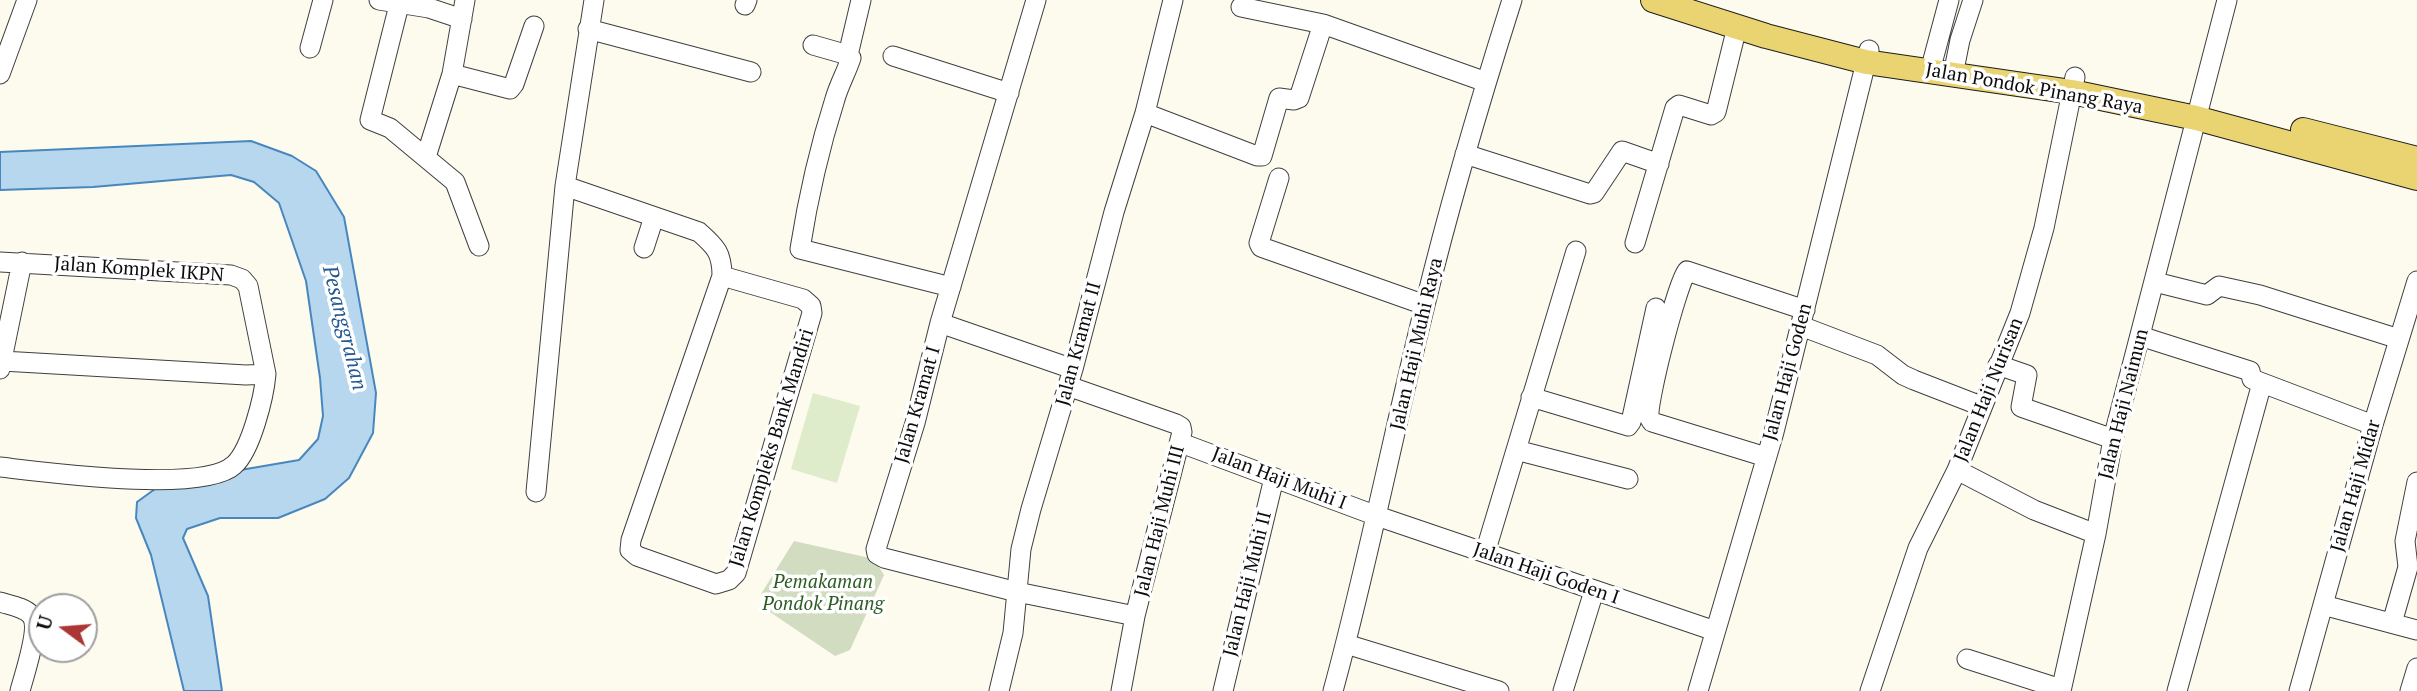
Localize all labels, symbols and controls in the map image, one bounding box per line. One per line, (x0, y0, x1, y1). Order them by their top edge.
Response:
street label: Jalan Pondok Pinang Raya (1924, 59, 2144, 119)
street label: Jalan Komplek IKPN (53, 253, 225, 287)
street label: Jalan Haji Muhi Raya (1386, 256, 1448, 432)
water label: Pesanggrahan (316, 263, 372, 393)
street label: Jalan Kramat II (1051, 279, 1107, 409)
street label: Jalan Haji Goden (1759, 301, 1817, 443)
street label: Jalan Haji Nurisan (1950, 315, 2028, 465)
street label: Jalan Kompleks Bank Mandiri (725, 326, 819, 570)
street label: Jalan Haji Naimun (2094, 326, 2154, 482)
street label: Jalan Kramat I (890, 344, 946, 466)
street label: Jalan Haji Midar (2326, 417, 2386, 555)
street label: Jalan Haji Muhi III (1130, 443, 1190, 599)
street label: Jalan Haji Muhi I (1209, 443, 1349, 515)
street label: Jalan Haji Muhi II (1219, 509, 1277, 659)
street label: Jalan Haji Goden I (1470, 538, 1622, 610)
park label: Pemakaman Pondok Pinang (762, 572, 884, 616)
north arrow (28, 593, 98, 663)
text: U (30, 613, 58, 633)

